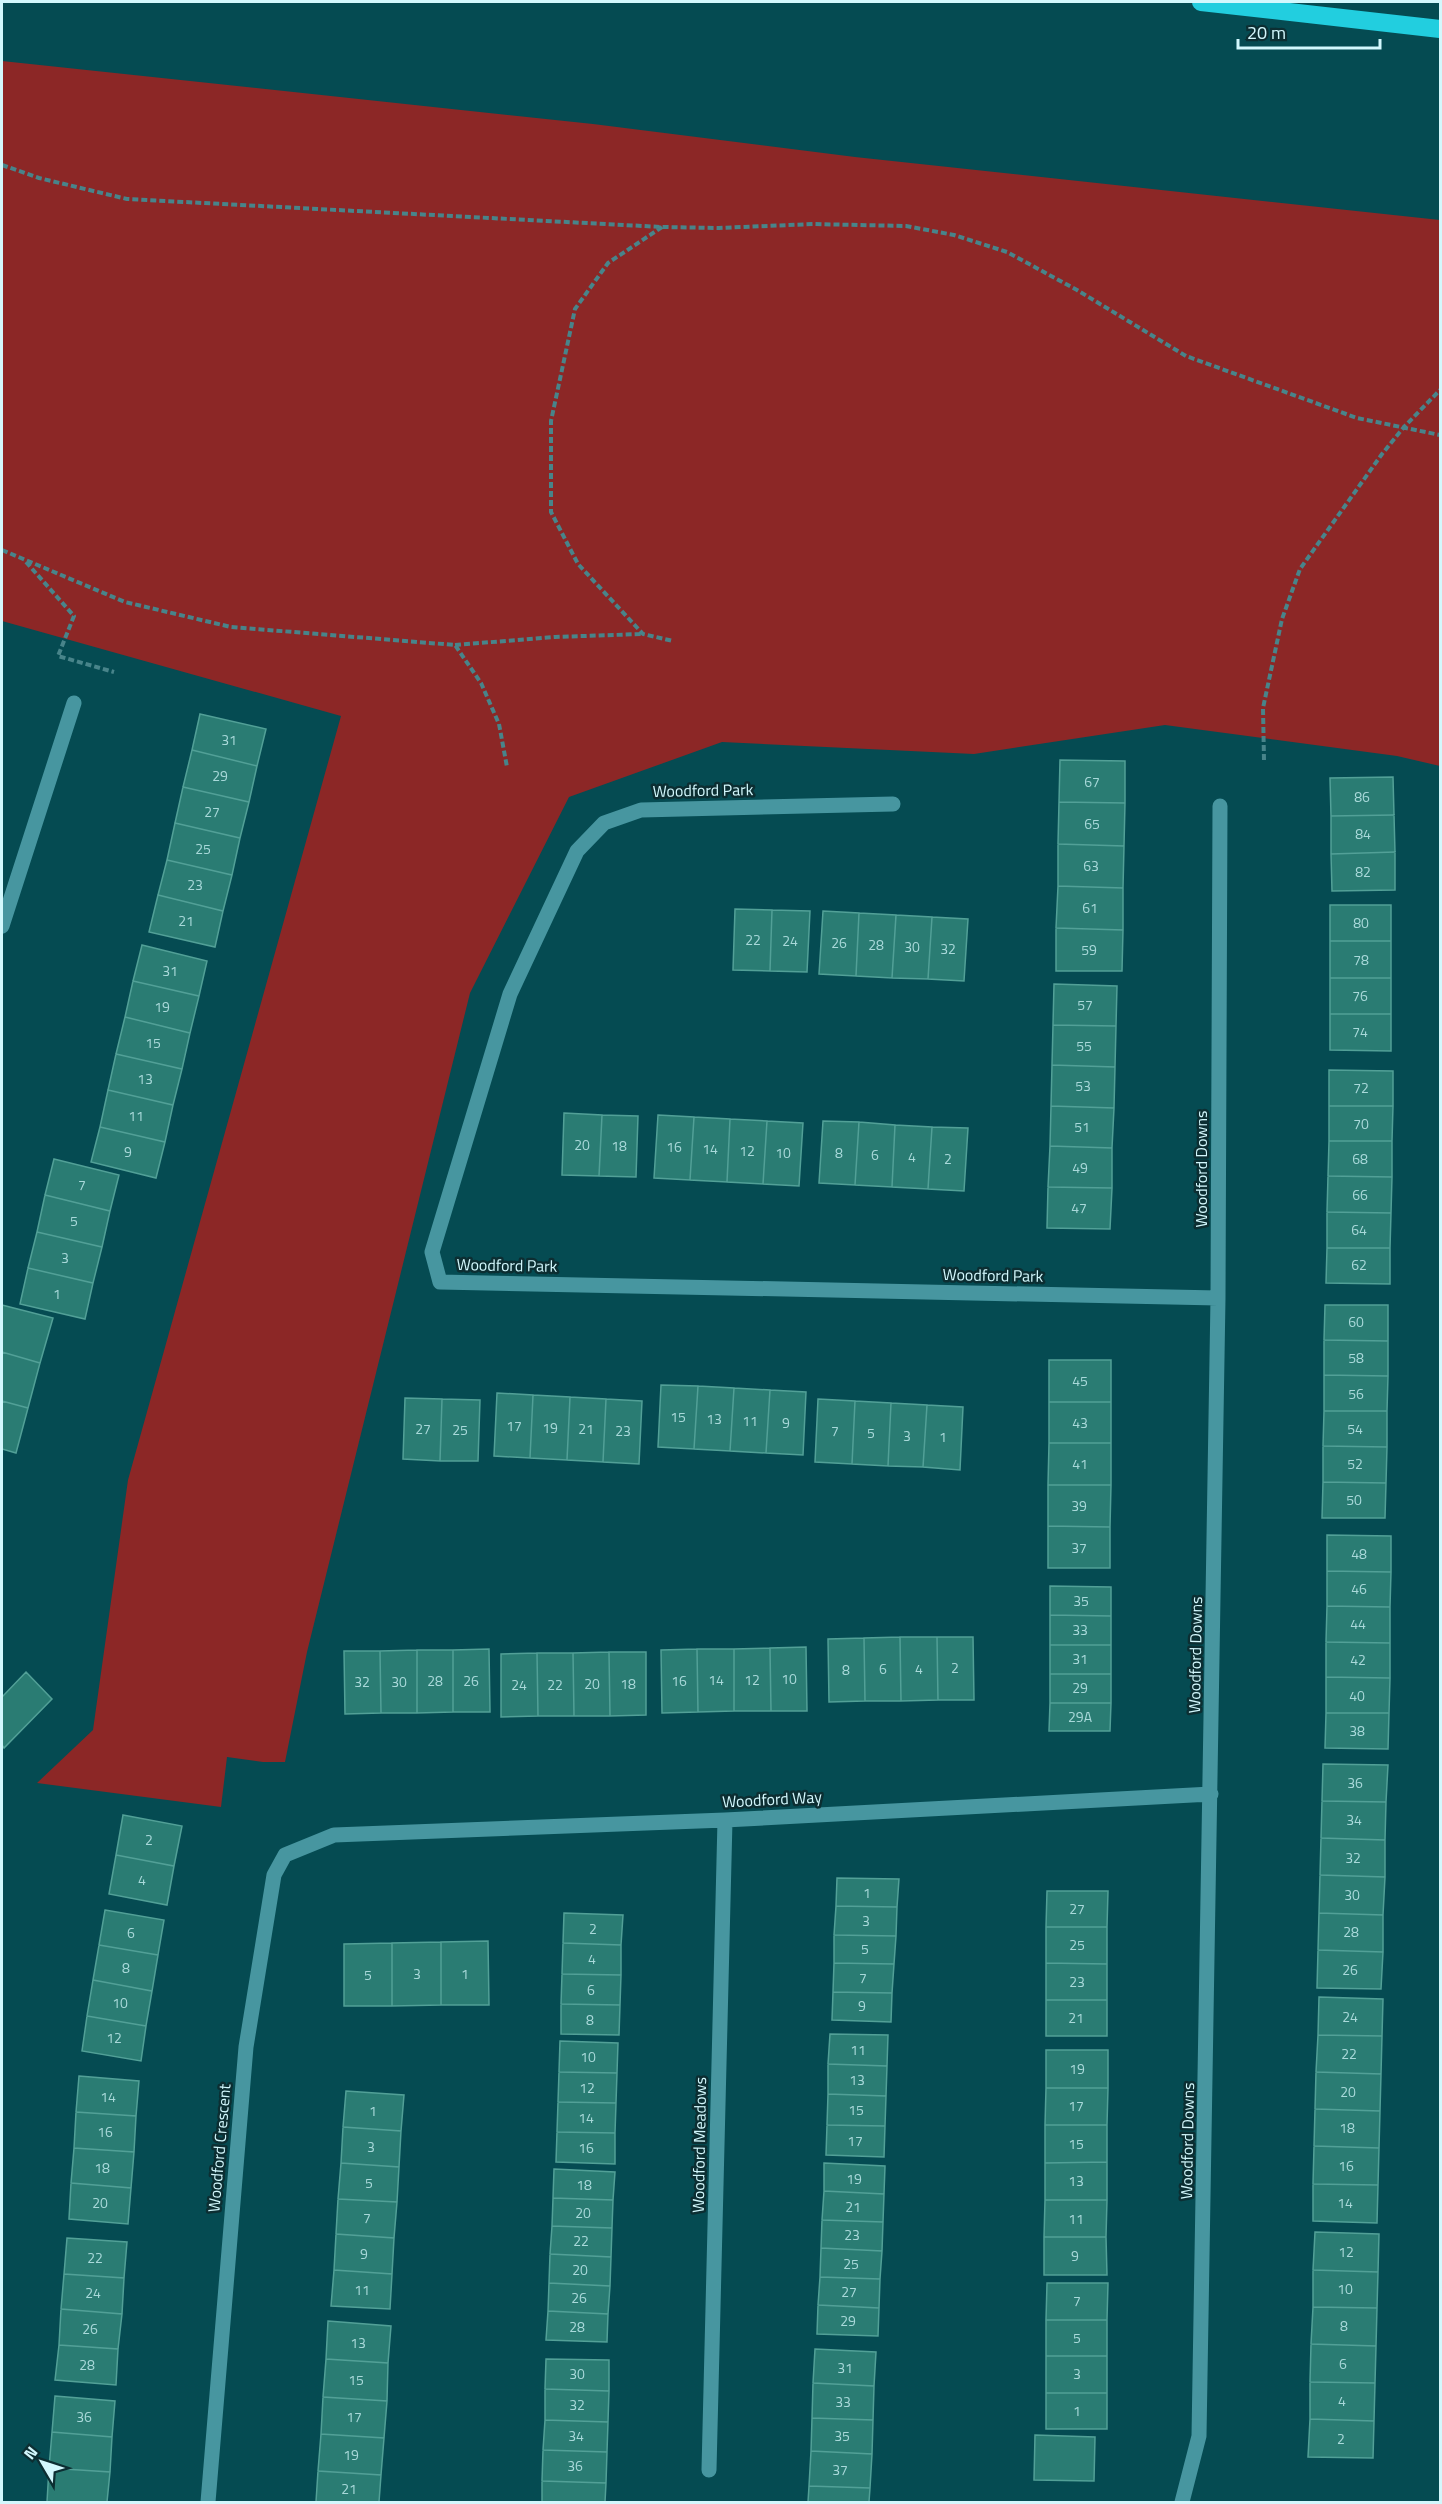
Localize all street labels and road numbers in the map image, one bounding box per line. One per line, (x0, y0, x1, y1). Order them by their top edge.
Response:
street label: Woodford Park (652, 777, 754, 803)
street label: Woodford Downs (1189, 1110, 1213, 1228)
street label: Woodford Park (456, 1252, 558, 1278)
street label: Woodford Park (942, 1262, 1044, 1288)
street label: Woodford Downs (1182, 1596, 1208, 1714)
street label: Woodford Way (722, 1784, 823, 1814)
street label: Woodford Meadows (686, 2077, 712, 2213)
street label: Woodford Crescent (201, 2082, 237, 2213)
street label: Woodford Downs (1174, 2082, 1200, 2200)

